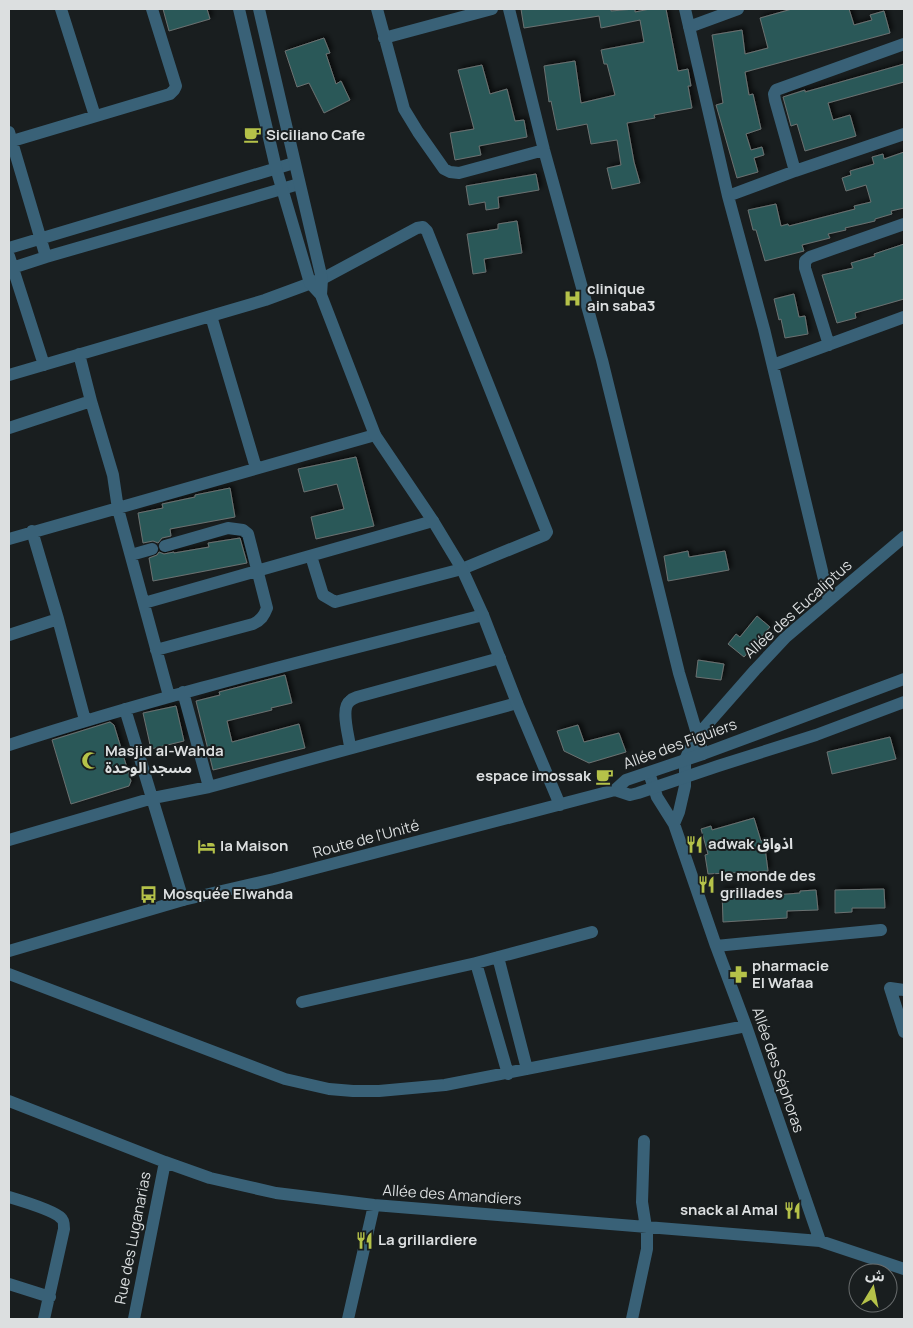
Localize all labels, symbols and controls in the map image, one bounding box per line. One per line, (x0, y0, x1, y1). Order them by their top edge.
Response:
place label: Siciliano Cafe (266, 124, 365, 145)
cafe icon: Siciliano Cafe (242, 125, 262, 145)
place label: clinique ain saba3 (587, 278, 656, 316)
hospital icon: clinique ain saba3 (563, 288, 583, 308)
street label: Allée des Eucaliptus (739, 554, 856, 663)
street label: Allée des Figuiers (620, 713, 740, 774)
place label: Masjid al-Wahda مسجد الوحدة (105, 740, 224, 778)
mosque icon: Masjid al-Wahda مسجد الوحدة (81, 750, 101, 770)
place label: espace imossak (476, 765, 592, 786)
cafe icon: espace imossak (595, 766, 615, 786)
street label: Route de l'Unité (310, 814, 422, 863)
place label: adwak اذواق (708, 833, 793, 854)
restaurant icon: adwak اذواق (684, 834, 704, 854)
place label: la Maison (220, 835, 288, 856)
hotel icon: la Maison (196, 836, 216, 856)
place label: le monde des grillades (720, 865, 816, 903)
restaurant icon: le monde des grillades (696, 875, 716, 895)
place label: Mosquée Elwahda (163, 883, 293, 904)
bus stop icon: Mosquée Elwahda (139, 884, 159, 904)
place label: pharmacie El Wafaa (752, 955, 829, 993)
pharmacy icon: pharmacie El Wafaa (728, 965, 748, 985)
street label: Allée des Séphoras (747, 1004, 810, 1135)
street label: Rue des Luganarias (109, 1170, 156, 1306)
street label: Allée des Amandiers (382, 1179, 522, 1210)
place label: snack al Amal (680, 1199, 778, 1220)
restaurant icon: snack al Amal (782, 1200, 802, 1220)
place label: La grillardiere (378, 1229, 477, 1250)
restaurant icon: La grillardiere (354, 1230, 374, 1250)
north arrow (848, 1263, 898, 1313)
text: ش (864, 1264, 886, 1286)

